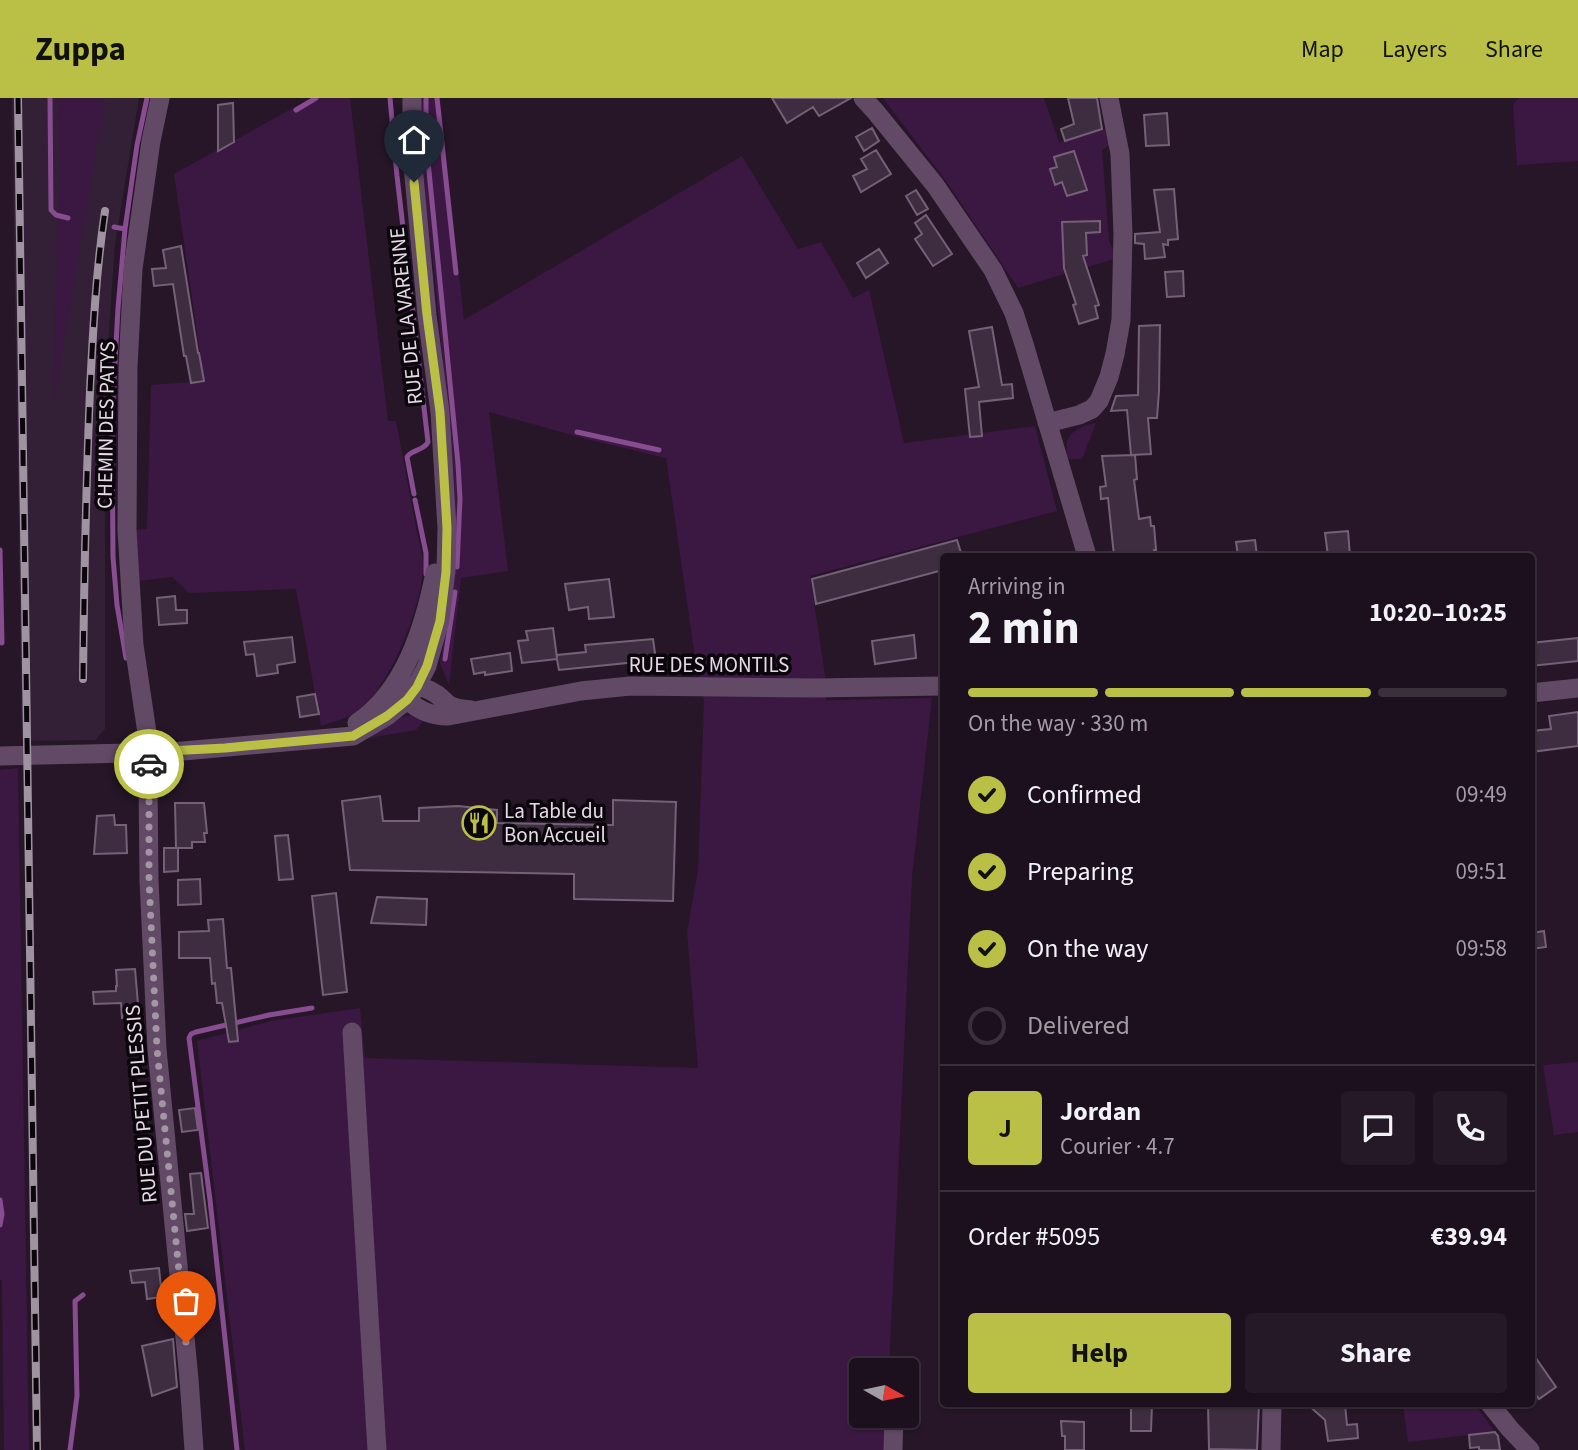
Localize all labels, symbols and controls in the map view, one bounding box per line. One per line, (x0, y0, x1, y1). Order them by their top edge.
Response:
text: Zuppa (35, 26, 126, 73)
text: Map (1301, 32, 1344, 67)
text: Layers (1382, 32, 1447, 67)
text: Share (1485, 32, 1543, 67)
pin (384, 110, 444, 182)
icon: home (395, 121, 433, 159)
street label: RUE DE LA VARENNE (382, 226, 430, 406)
street label: CHEMIN DES PATYS (90, 341, 122, 509)
text: Arriving in (968, 570, 1066, 603)
text: 10:20–10:25 (1369, 594, 1507, 631)
text: 2 min (968, 596, 1080, 661)
street label: RUE DES MONTILS (629, 650, 789, 680)
text: On the way · 330 m (968, 707, 1148, 740)
courier (114, 729, 184, 799)
icon: car (130, 745, 168, 783)
icon: check (968, 776, 1006, 814)
text: Confirmed (1027, 776, 1142, 813)
text: 09:49 (1456, 778, 1507, 811)
place label: La Table du Bon Accueil (504, 796, 606, 850)
restaurant icon: La Table du Bon Accueil (460, 804, 498, 842)
icon: check (968, 853, 1006, 891)
text: Preparing (1027, 853, 1133, 890)
text: 09:51 (1456, 855, 1507, 888)
icon: check (968, 930, 1006, 968)
text: On the way (1027, 930, 1148, 967)
text: 09:58 (1456, 932, 1507, 965)
street label: RUE DU PETIT PLESSIS (117, 1004, 165, 1204)
text: Delivered (1027, 1007, 1130, 1044)
button: chat (1341, 1091, 1415, 1165)
button: phone (1433, 1091, 1507, 1165)
text: Jordan (1060, 1093, 1141, 1130)
text: J (998, 1110, 1012, 1147)
text: Courier · 4.7 (1060, 1130, 1175, 1163)
text: Order #5095 (968, 1218, 1100, 1255)
text: €39.94 (1431, 1218, 1507, 1255)
pin (156, 1271, 216, 1343)
icon: bag (167, 1282, 205, 1320)
button: Help (968, 1313, 1231, 1393)
button: Share (1245, 1313, 1507, 1393)
north arrow (849, 1358, 919, 1428)
map controls (849, 1358, 919, 1428)

